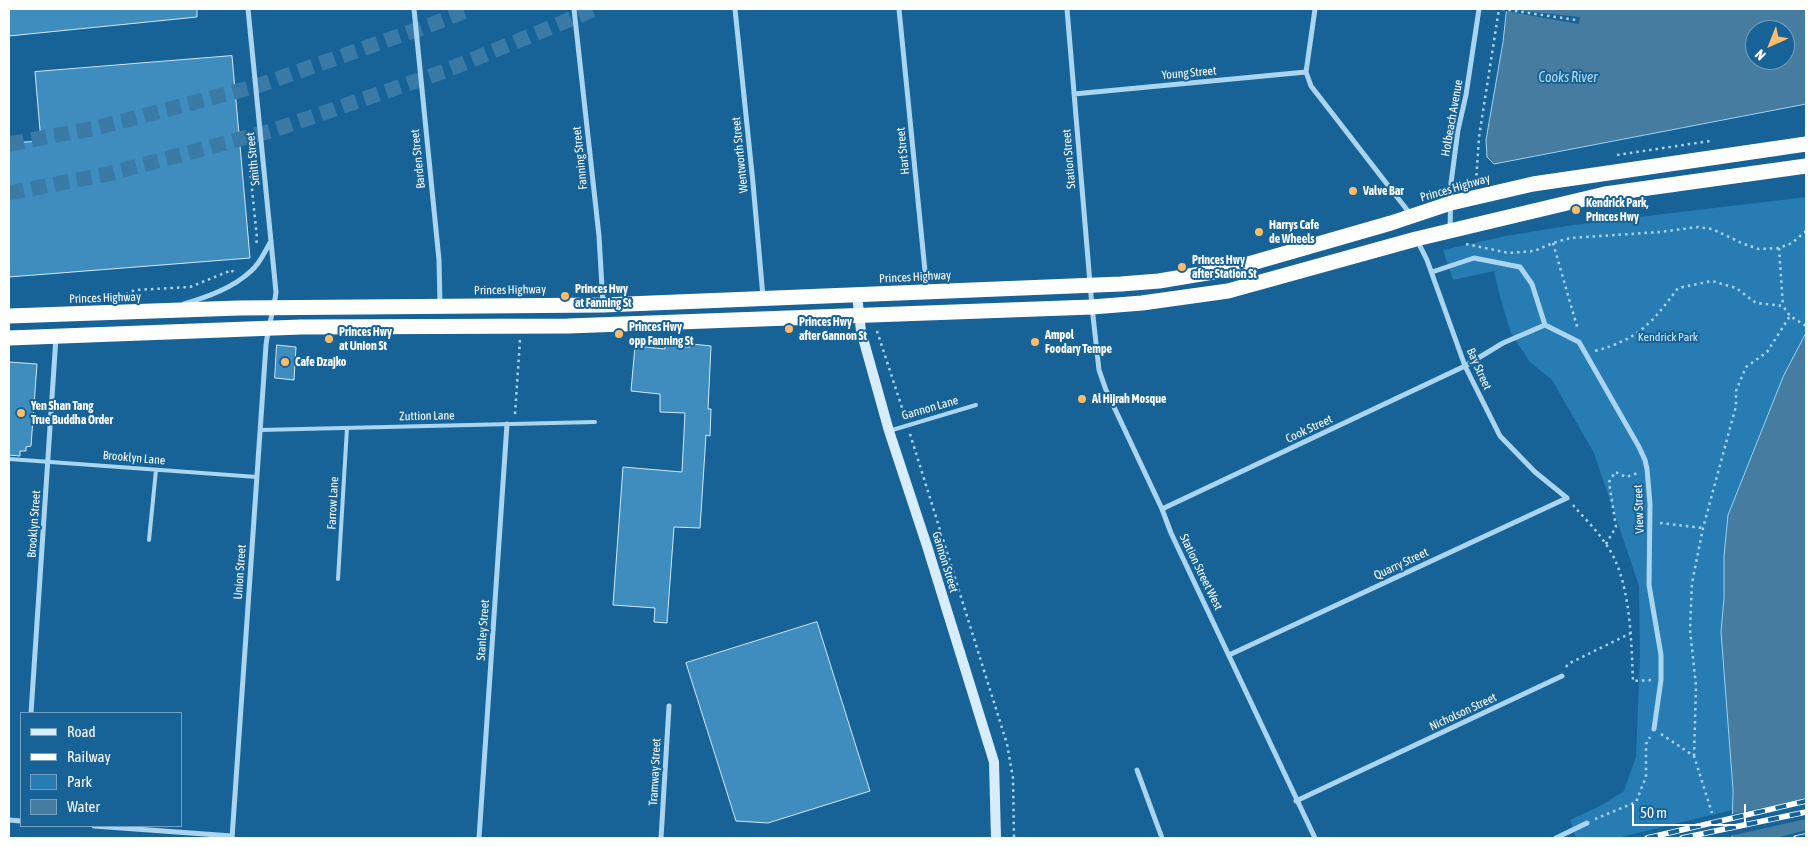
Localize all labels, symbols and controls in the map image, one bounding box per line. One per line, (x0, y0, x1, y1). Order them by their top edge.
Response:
north arrow (1745, 20, 1795, 70)
text: N (1752, 46, 1769, 64)
street label: Young Street (1161, 63, 1217, 83)
water label: Cooks River (1539, 70, 1597, 86)
street label: Holbeach Avenue (1438, 79, 1466, 157)
street label: Wentworth Street (729, 116, 751, 194)
street label: Fanning Street (570, 126, 590, 190)
street label: Hart Street (893, 127, 913, 175)
street label: Barden Street (408, 129, 428, 189)
street label: Station Street (1059, 129, 1079, 189)
street label: Smith Street (243, 132, 263, 186)
street label: Princes Highway (1418, 171, 1492, 205)
place label: Valve Bar (1363, 184, 1404, 198)
marker: Valve Bar (1347, 185, 1359, 197)
place label: Kendrick Park, Princes Hwy (1586, 196, 1648, 224)
marker: Kendrick Park, Princes Hwy (1570, 204, 1582, 216)
place label: Harrys Cafe de Wheels (1269, 218, 1319, 246)
marker: Harrys Cafe de Wheels (1253, 226, 1265, 238)
place label: Princes Hwy after Station St (1192, 253, 1257, 281)
marker: Princes Hwy after Station St (1176, 261, 1188, 273)
street label: Princes Highway (879, 268, 951, 286)
street label: Princes Highway (474, 282, 546, 298)
place label: Princes Hwy at Fanning St (575, 282, 631, 310)
street label: Princes Highway (69, 290, 141, 306)
marker: Princes Hwy at Fanning St (559, 290, 571, 302)
place label: Princes Hwy after Gannon St (799, 315, 867, 343)
place label: Princes Hwy opp Fanning St (629, 320, 693, 348)
marker: Princes Hwy after Gannon St (783, 323, 795, 335)
place label: Princes Hwy at Union St (339, 325, 392, 353)
marker: Princes Hwy opp Fanning St (613, 328, 625, 340)
place label: Ampol Foodary Tempe (1045, 328, 1112, 356)
park label: Kendrick Park (1638, 330, 1698, 344)
marker: Princes Hwy at Union St (323, 333, 335, 345)
marker: Ampol Foodary Tempe (1029, 336, 1041, 348)
street label: Bay Street (1463, 346, 1495, 392)
place label: Cafe Dzajko (295, 355, 346, 369)
marker: Cafe Dzajko (279, 356, 291, 368)
place label: Al Hijrah Mosque (1092, 392, 1166, 406)
street label: Gannon Lane (900, 393, 960, 423)
marker: Al Hijrah Mosque (1076, 393, 1088, 405)
place label: Yen Shan Tang True Buddha Order (31, 399, 113, 427)
marker: Yen Shan Tang True Buddha Order (15, 407, 27, 419)
street label: Zuttion Lane (399, 408, 455, 424)
street label: Cook Street (1283, 412, 1335, 446)
street label: Brooklyn Lane (102, 448, 166, 468)
street label: Farrow Lane (324, 476, 342, 530)
street label: View Street (1631, 484, 1647, 534)
street label: Brooklyn Street (24, 490, 44, 558)
street label: Gannon Street (929, 530, 961, 594)
street label: Station Street West (1176, 532, 1226, 612)
street label: Union Street (231, 544, 249, 600)
street label: Quarry Street (1372, 545, 1430, 583)
street label: Stanley Street (474, 599, 492, 661)
street label: Nicholson Street (1427, 690, 1499, 734)
legend (20, 712, 182, 827)
text: Road (67, 723, 96, 740)
street label: Tramway Street (646, 738, 664, 806)
text: Railway (67, 748, 111, 765)
text: Park (67, 773, 92, 790)
scale bar (1635, 794, 1749, 826)
text: Water (67, 798, 100, 815)
text: 50 m (1640, 804, 1667, 821)

